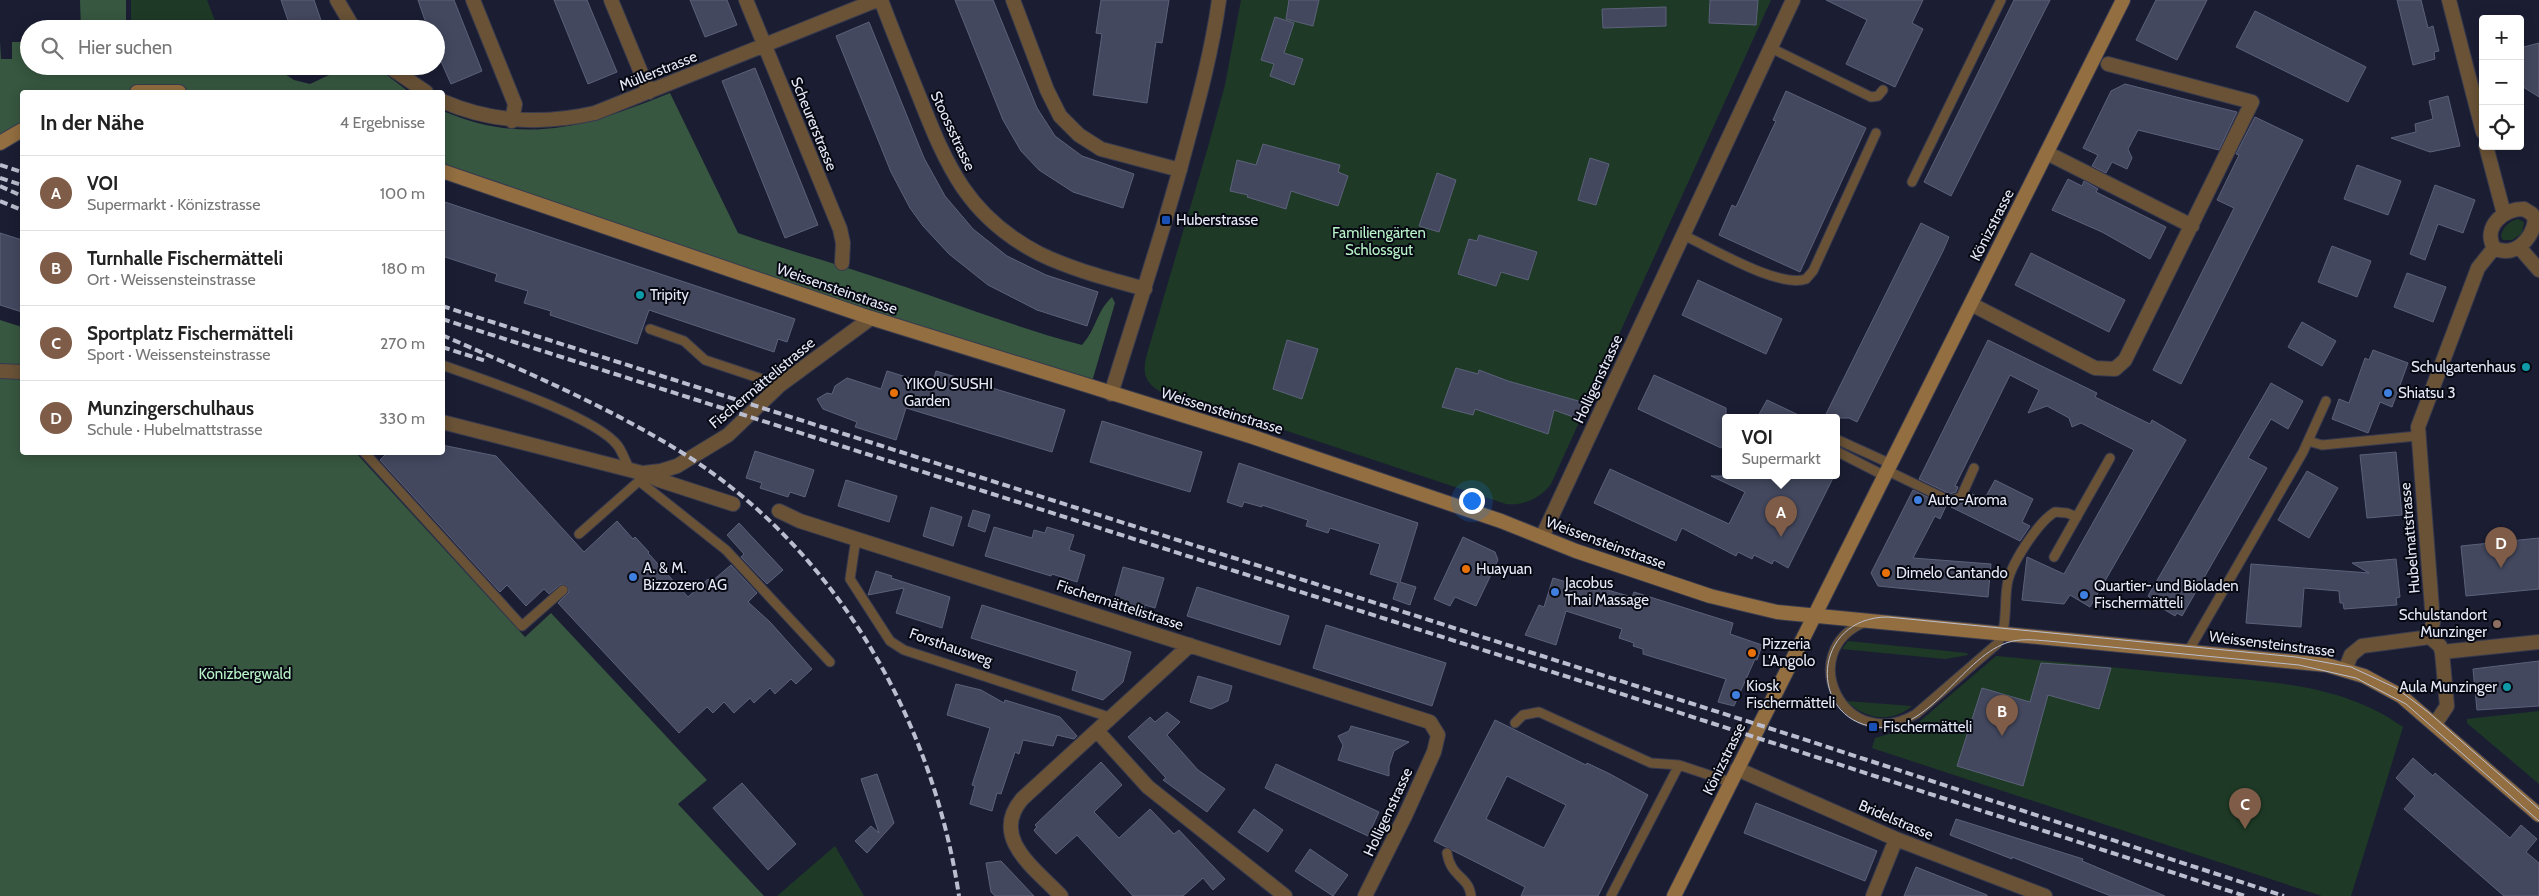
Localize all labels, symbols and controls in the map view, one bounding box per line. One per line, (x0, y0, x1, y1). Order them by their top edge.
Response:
map controls (2479, 15, 2524, 150)
button: + (2479, 15, 2524, 60)
search box (20, 20, 445, 75)
icon: search (38, 34, 66, 62)
text: Hier suchen (78, 36, 172, 59)
street label: Müllerstrasse (616, 47, 700, 95)
button: − (2479, 60, 2524, 105)
street label: Scheurerstrasse (787, 75, 841, 174)
street label: Stoossstrasse (927, 88, 979, 174)
button: locate (2479, 105, 2524, 150)
text: In der Nähe (40, 110, 144, 135)
text: 4 Ergebnisse (340, 113, 425, 132)
text: VOI (87, 172, 118, 195)
text: A (51, 184, 61, 203)
text: 100 m (380, 184, 425, 203)
street label: Könizstrasse (1966, 186, 2018, 264)
text: Supermarkt · Könizstrasse (87, 195, 260, 214)
place label: Huberstrasse (1176, 211, 1259, 229)
marker: Huberstrasse (1160, 214, 1172, 226)
park label: Familiengärten Schlossgut (1332, 224, 1426, 259)
text: Turnhalle Fischermätteli (87, 247, 283, 270)
text: B (51, 259, 61, 278)
text: 180 m (381, 259, 425, 278)
street label: Weissensteinstrasse (774, 260, 900, 318)
text: Ort · Weissensteinstrasse (87, 270, 256, 289)
place label: Tripity (650, 286, 689, 304)
marker: Tripity (634, 289, 646, 301)
text: Sportplatz Fischermätteli (87, 322, 293, 345)
street label: Holligenstrasse (1570, 332, 1626, 426)
street label: Fischermättelistrasse (706, 333, 819, 432)
text: C (51, 334, 61, 353)
text: 270 m (380, 334, 425, 353)
text: Sport · Weissensteinstrasse (87, 345, 270, 364)
place label: Schulgartenhaus (2411, 358, 2516, 376)
marker: Schulgartenhaus (2520, 361, 2532, 373)
place label: YIKOU SUSHI Garden (903, 375, 993, 410)
street label: Weissensteinstrasse (1159, 384, 1285, 438)
place label: Shiatsu 3 (2398, 384, 2456, 402)
marker: YIKOU SUSHI Garden (888, 387, 900, 399)
marker: Shiatsu 3 (2382, 387, 2394, 399)
text: Munzingerschulhaus (87, 397, 254, 420)
text: D (50, 409, 62, 428)
text: 330 m (379, 409, 425, 428)
popup (1722, 414, 1840, 479)
text: Schule · Hubelmattstrasse (87, 420, 262, 439)
text: VOI (1741, 426, 1773, 449)
text: Supermarkt (1741, 449, 1821, 468)
street label: Hubelmattstrasse (2396, 481, 2424, 594)
your location (1459, 488, 1485, 514)
place label: Auto-Aroma (1928, 491, 2008, 509)
marker: Auto-Aroma (1912, 494, 1924, 506)
pin: A (1765, 496, 1797, 537)
street label: Weissensteinstrasse (1543, 513, 1669, 573)
pin: D (2485, 527, 2517, 568)
place label: A. & M. Bizzozero AG (643, 559, 727, 594)
place label: Huayuan (1476, 560, 1532, 578)
marker: Huayuan (1460, 563, 1472, 575)
place label: Dimelo Cantando (1896, 564, 2008, 582)
marker: Dimelo Cantando (1880, 567, 1892, 579)
marker: A. & M. Bizzozero AG (627, 571, 639, 583)
place label: Jacobus Thai Massage (1564, 574, 1649, 609)
street label: Fischermättelistrasse (1054, 576, 1186, 634)
place label: Quartier- und Bioladen Fischermätteli (2094, 577, 2239, 612)
marker: Jacobus Thai Massage (1549, 586, 1561, 598)
marker: Quartier- und Bioladen Fischermätteli (2078, 589, 2090, 601)
place label: Schulstandort Munzinger (2399, 606, 2487, 641)
marker: Schulstandort Munzinger (2491, 618, 2503, 630)
street label: Forsthausweg (907, 624, 995, 670)
street label: Weissensteinstrasse (2208, 627, 2336, 661)
place label: Pizzeria L'Angolo (1762, 635, 1815, 670)
marker: Pizzeria L'Angolo (1746, 647, 1758, 659)
park label: Könizbergwald (199, 665, 291, 683)
place label: Kiosk Fischermätteli (1746, 677, 1835, 712)
place label: Aula Munzinger (2399, 678, 2497, 696)
marker: Aula Munzinger (2501, 681, 2513, 693)
marker: Kiosk Fischermätteli (1730, 689, 1742, 701)
pin: B (1986, 695, 2018, 736)
place label: Fischermätteli (1883, 718, 1972, 736)
street label: Könizstrasse (1699, 720, 1749, 798)
marker: Fischermätteli (1867, 721, 1879, 733)
street label: Holligenstrasse (1360, 765, 1416, 859)
pin: C (2229, 788, 2261, 829)
street label: Bridelstrasse (1856, 796, 1936, 844)

